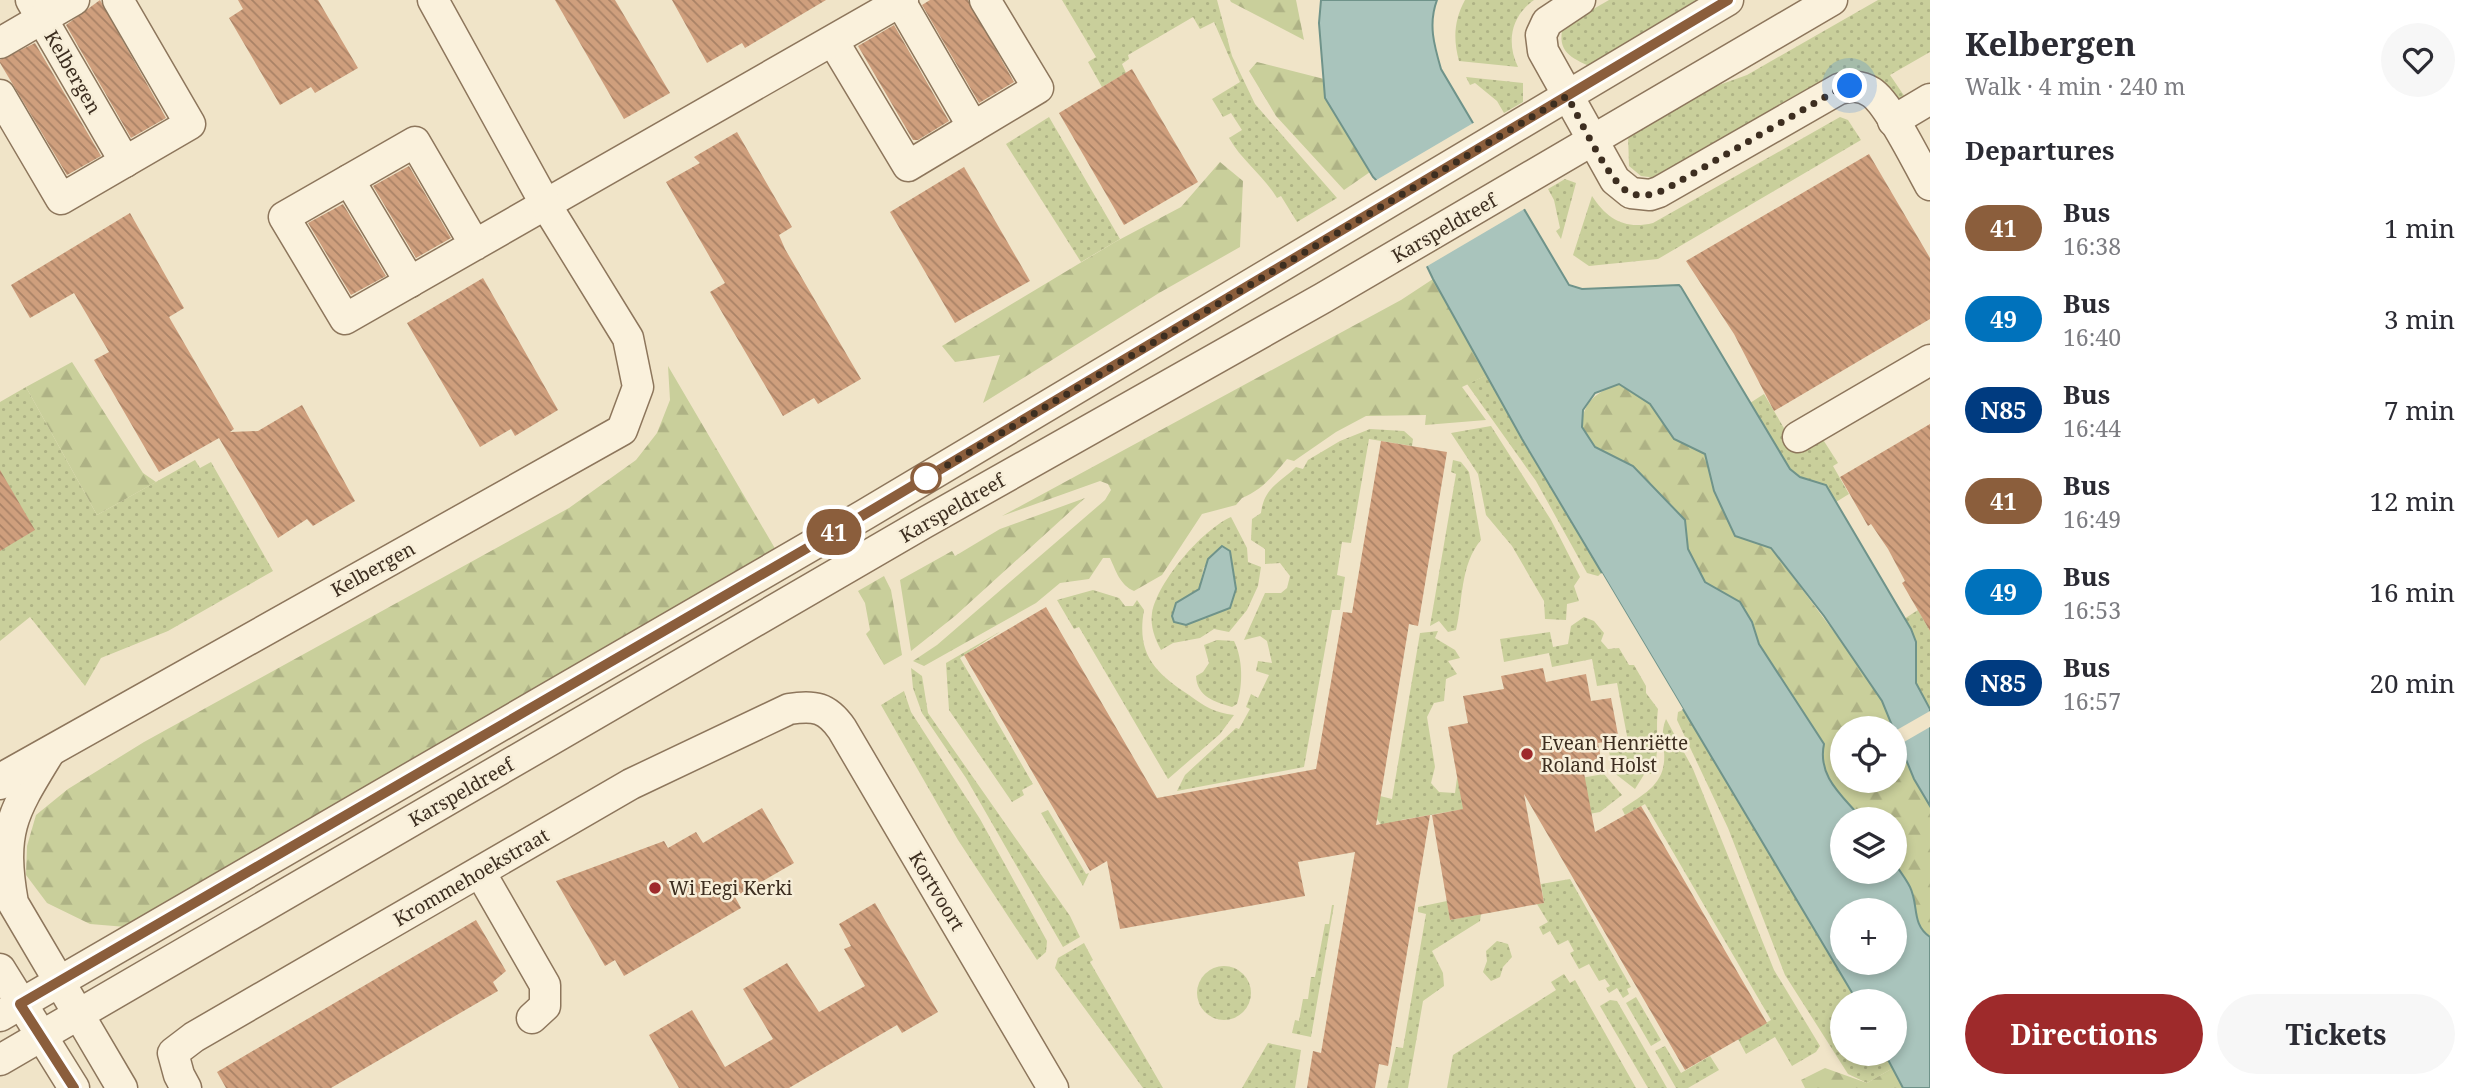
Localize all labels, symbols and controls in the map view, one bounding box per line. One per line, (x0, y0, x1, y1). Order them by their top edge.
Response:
text: Kelbergen (1965, 21, 2136, 66)
button: heart (2381, 23, 2455, 97)
street label: Kelbergen (39, 25, 107, 119)
your location (1832, 68, 1867, 103)
text: Walk · 4 min · 240 m (1965, 70, 2185, 102)
text: Departures (1965, 132, 2115, 168)
street label: Karspeldreef (1387, 186, 1503, 269)
text: Bus (2063, 194, 2110, 230)
text: 1 min (2384, 210, 2455, 246)
text: 41 (1990, 211, 2017, 244)
text: 16:38 (2063, 230, 2121, 262)
text: Bus (2063, 285, 2110, 321)
text: 3 min (2384, 301, 2455, 337)
text: 49 (1990, 302, 2017, 335)
text: 16:40 (2063, 321, 2121, 353)
text: Bus (2063, 376, 2110, 412)
text: 7 min (2384, 392, 2455, 428)
text: N85 (1980, 393, 2027, 426)
text: 16:44 (2063, 412, 2121, 444)
unlabelled marker (911, 463, 941, 493)
street label: Karspeldreef (895, 466, 1011, 549)
text: Bus (2063, 467, 2110, 503)
text: 12 min (2370, 483, 2455, 519)
text: 41 (1990, 484, 2017, 517)
text: 16:49 (2063, 503, 2121, 535)
line badge: 41 (802, 509, 866, 555)
text: 41 (820, 515, 848, 548)
street label: Kelbergen (326, 535, 420, 603)
text: Bus (2063, 558, 2110, 594)
text: 16 min (2370, 574, 2455, 610)
text: 49 (1990, 575, 2017, 608)
text: 16:53 (2063, 594, 2121, 626)
text: Bus (2063, 649, 2110, 685)
text: 20 min (2370, 665, 2455, 701)
text: N85 (1980, 666, 2027, 699)
text: 16:57 (2063, 685, 2121, 717)
map controls (1830, 716, 1907, 1066)
button: locate (1830, 716, 1907, 793)
place label: Evean Henriëtte Roland Holst (1541, 730, 1688, 778)
marker: Evean Henriëtte Roland Holst (1519, 746, 1535, 762)
street label: Karspeldreef (404, 750, 520, 833)
button: layers (1830, 807, 1907, 884)
street label: Krommehoekstraat (388, 822, 554, 932)
street label: Kortvoort (903, 847, 971, 936)
place label: Wi Eegi Kerki (669, 875, 792, 901)
marker: Wi Eegi Kerki (647, 880, 663, 896)
button: + (1830, 898, 1907, 975)
button: − (1830, 989, 1907, 1066)
button: Directions (1965, 994, 2203, 1074)
button: Tickets (2217, 994, 2455, 1074)

